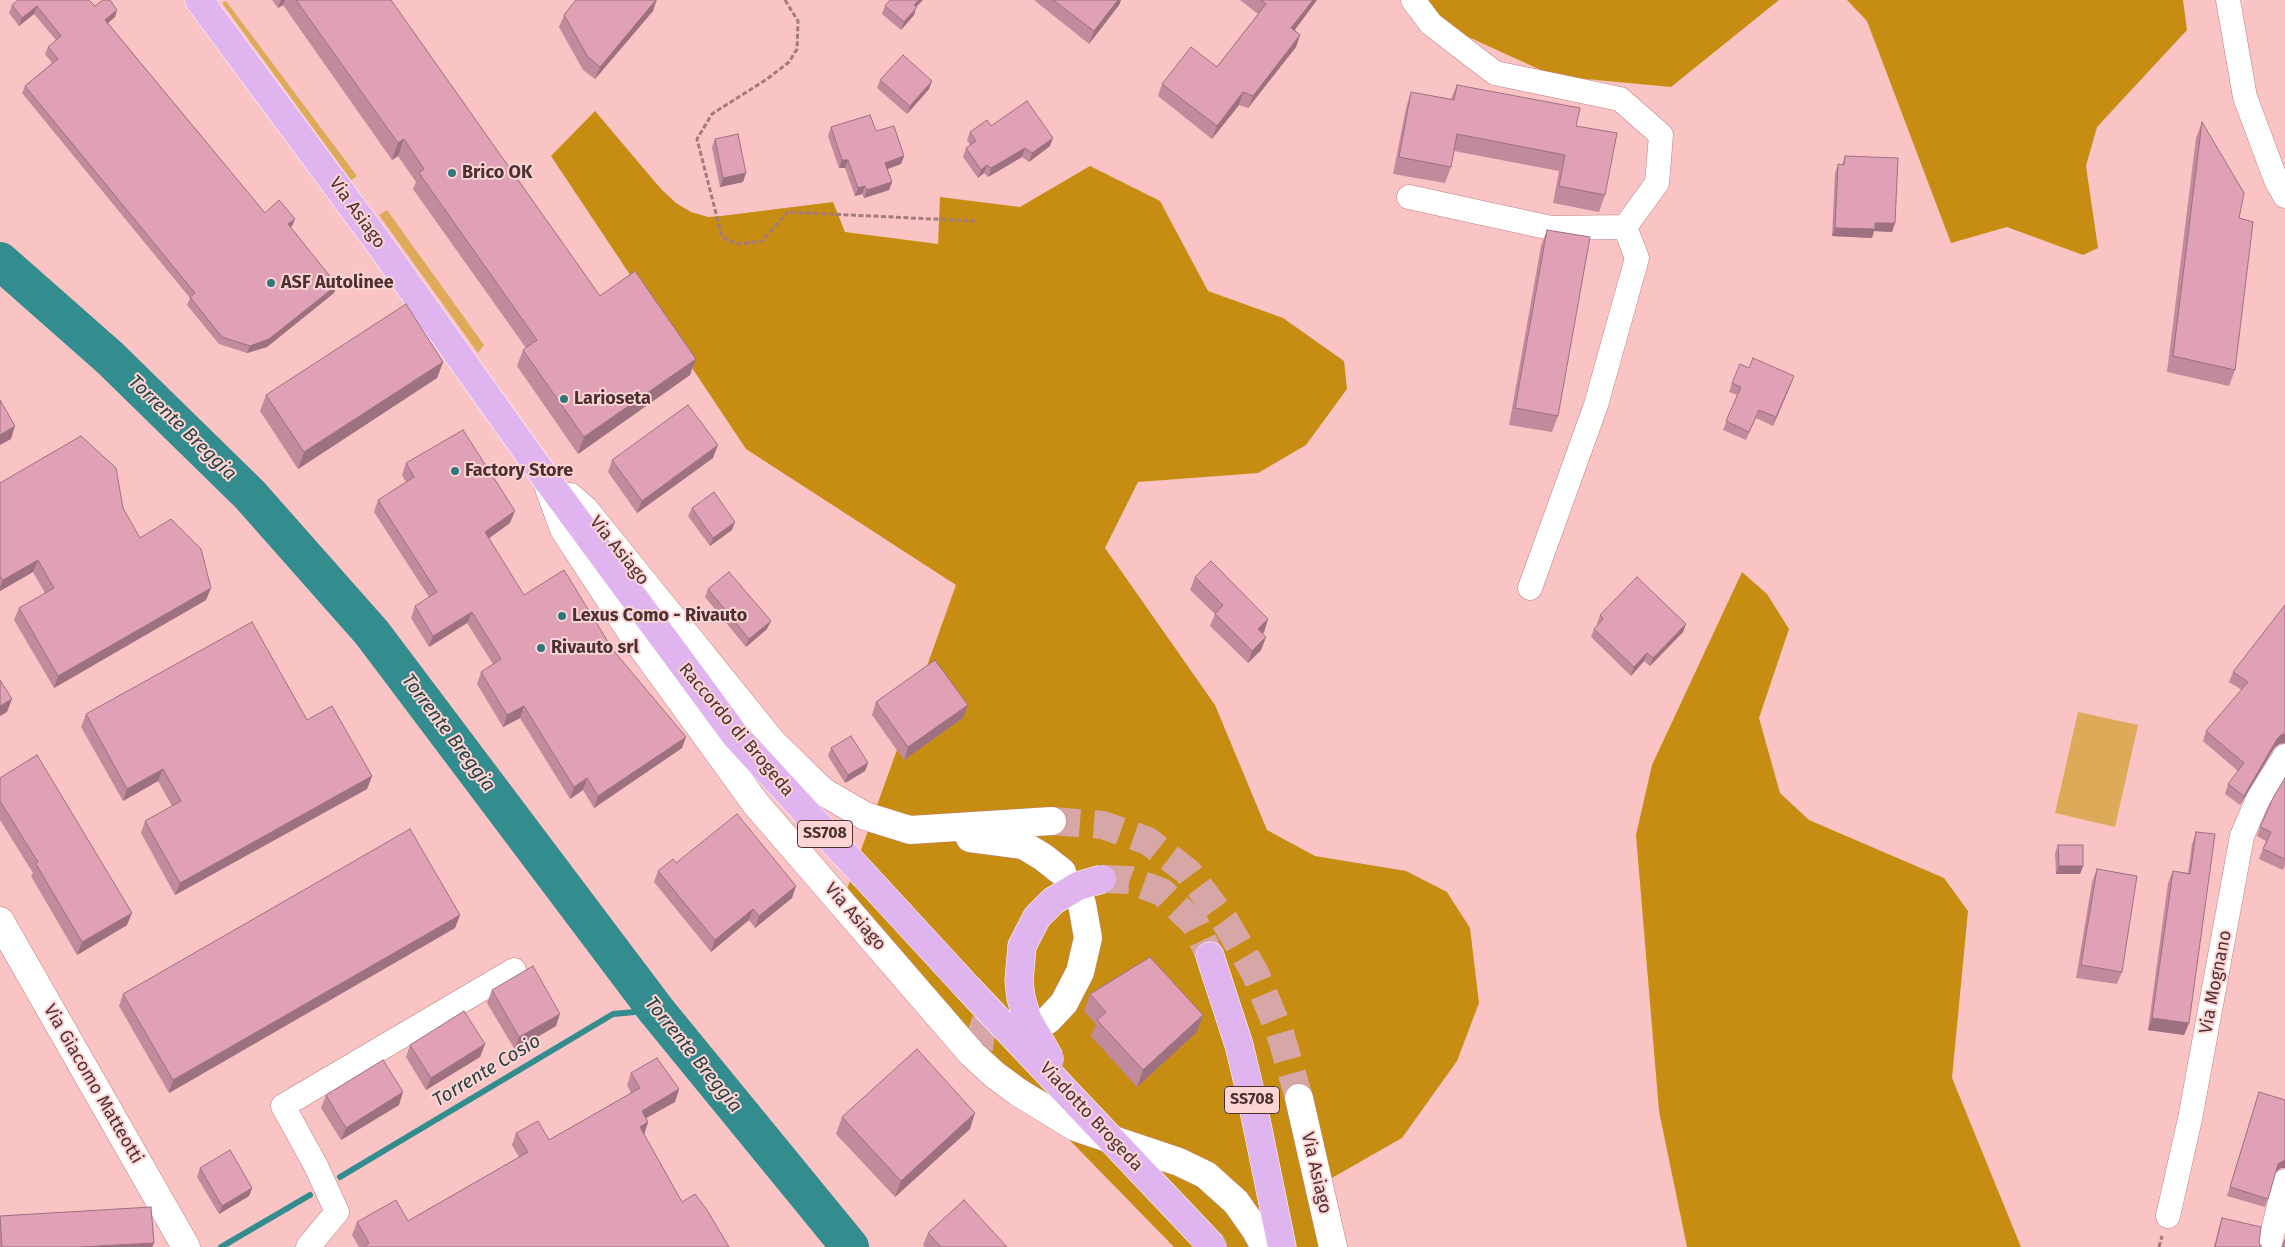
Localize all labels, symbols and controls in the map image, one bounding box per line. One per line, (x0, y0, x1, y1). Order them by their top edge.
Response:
place label: Brico OK (462, 162, 532, 184)
marker: Brico OK (446, 167, 458, 179)
street label: Via Asiago (324, 173, 390, 253)
place label: ASF Autolinee (281, 272, 394, 294)
marker: ASF Autolinee (265, 277, 277, 289)
water label: Torrente Breggia (123, 371, 241, 485)
place label: Larioseta (574, 388, 651, 410)
marker: Larioseta (558, 393, 570, 405)
place label: Factory Store (465, 460, 573, 482)
marker: Factory Store (449, 465, 461, 477)
street label: Via Asiago (585, 512, 653, 590)
place label: Lexus Como - Rivauto (572, 605, 747, 627)
marker: Lexus Como - Rivauto (556, 610, 568, 622)
place label: Rivauto srl (551, 637, 639, 659)
marker: Rivauto srl (535, 642, 547, 654)
street label: Raccordo di Brogeda (674, 659, 798, 801)
water label: Torrente Breggia (396, 670, 500, 796)
road number: SS708 (798, 821, 852, 848)
street label: Via Asiago (820, 879, 890, 955)
street label: Via Mognano (2195, 928, 2237, 1036)
water label: Torrente Breggia (640, 993, 746, 1117)
street label: Via Giacomo Matteotti (39, 1001, 147, 1167)
water label: Torrente Cosio (429, 1030, 545, 1112)
street label: Viadotto Brogeda (1035, 1058, 1147, 1176)
road number: SS708 (1224, 1086, 1280, 1114)
street label: Via Asiago (1296, 1130, 1336, 1216)

